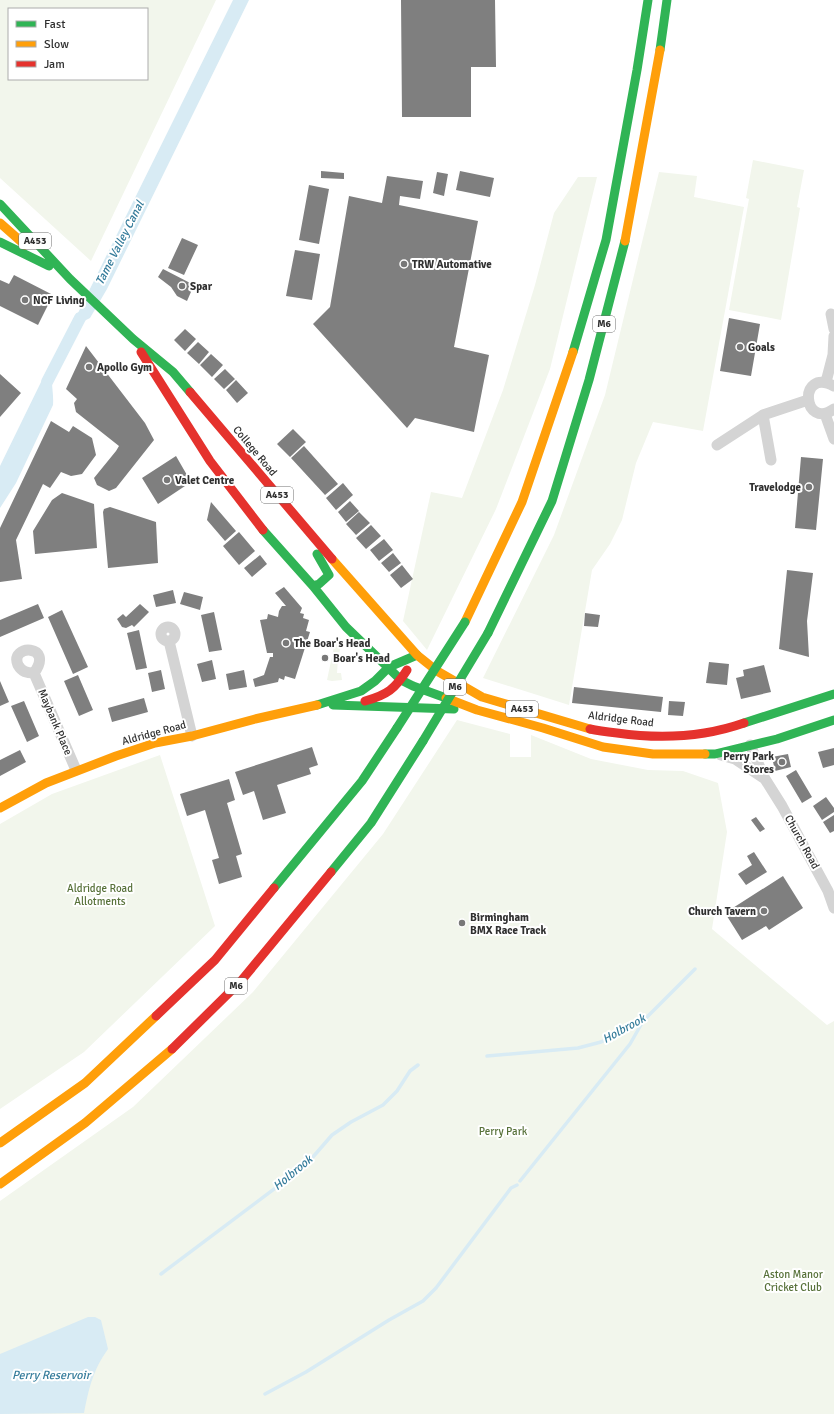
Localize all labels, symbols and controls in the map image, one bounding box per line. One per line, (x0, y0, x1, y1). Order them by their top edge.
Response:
legend (8, 8, 148, 80)
text: Fast (44, 17, 65, 32)
text: Slow (44, 37, 69, 52)
text: Jam (44, 57, 65, 72)
water label: Tame Valley Canal (92, 197, 148, 287)
road number: A453 (19, 233, 51, 249)
place label: TRW Automative (412, 258, 492, 271)
marker: TRW Automative (399, 259, 409, 269)
place label: Spar (190, 280, 213, 293)
marker: Spar (177, 281, 187, 291)
place label: NCF Living (33, 294, 85, 307)
marker: NCF Living (20, 295, 30, 305)
road number: M6 (593, 316, 615, 332)
place label: Goals (748, 341, 775, 354)
marker: Goals (735, 342, 745, 352)
place label: Apollo Gym (97, 361, 152, 374)
marker: Apollo Gym (84, 362, 94, 372)
street label: College Road (230, 423, 280, 479)
place label: Valet Centre (175, 474, 235, 487)
marker: Valet Centre (162, 475, 172, 485)
place label: Travelodge (749, 481, 802, 494)
marker: Travelodge (804, 482, 814, 492)
road number: A453 (261, 487, 293, 503)
place label: The Boar's Head (294, 637, 370, 650)
marker: The Boar's Head (281, 638, 291, 648)
place label: Boar's Head (333, 652, 390, 665)
marker: Boar's Head (320, 653, 330, 663)
road number: M6 (444, 679, 466, 695)
street label: Maybank Place (35, 687, 75, 757)
road number: A453 (506, 701, 538, 717)
street label: Aldridge Road (587, 709, 655, 729)
street label: Aldridge Road (120, 718, 188, 748)
place label: Perry Park Stores (723, 750, 774, 776)
marker: Perry Park Stores (777, 757, 787, 767)
street label: Church Road (782, 813, 822, 871)
park label: Aldridge Road Allotments (67, 882, 133, 908)
place label: Church Tavern (688, 905, 756, 918)
marker: Church Tavern (759, 906, 769, 916)
place label: Birmingham BMX Race Track (470, 911, 547, 937)
marker: Birmingham BMX Race Track (457, 918, 467, 928)
road number: M6 (225, 978, 247, 994)
water label: Holbrook (600, 1011, 649, 1047)
park label: Perry Park (479, 1125, 528, 1138)
water label: Holbrook (270, 1152, 317, 1194)
park label: Aston Manor Cricket Club (763, 1268, 823, 1294)
water label: Perry Reservoir (12, 1368, 92, 1383)

